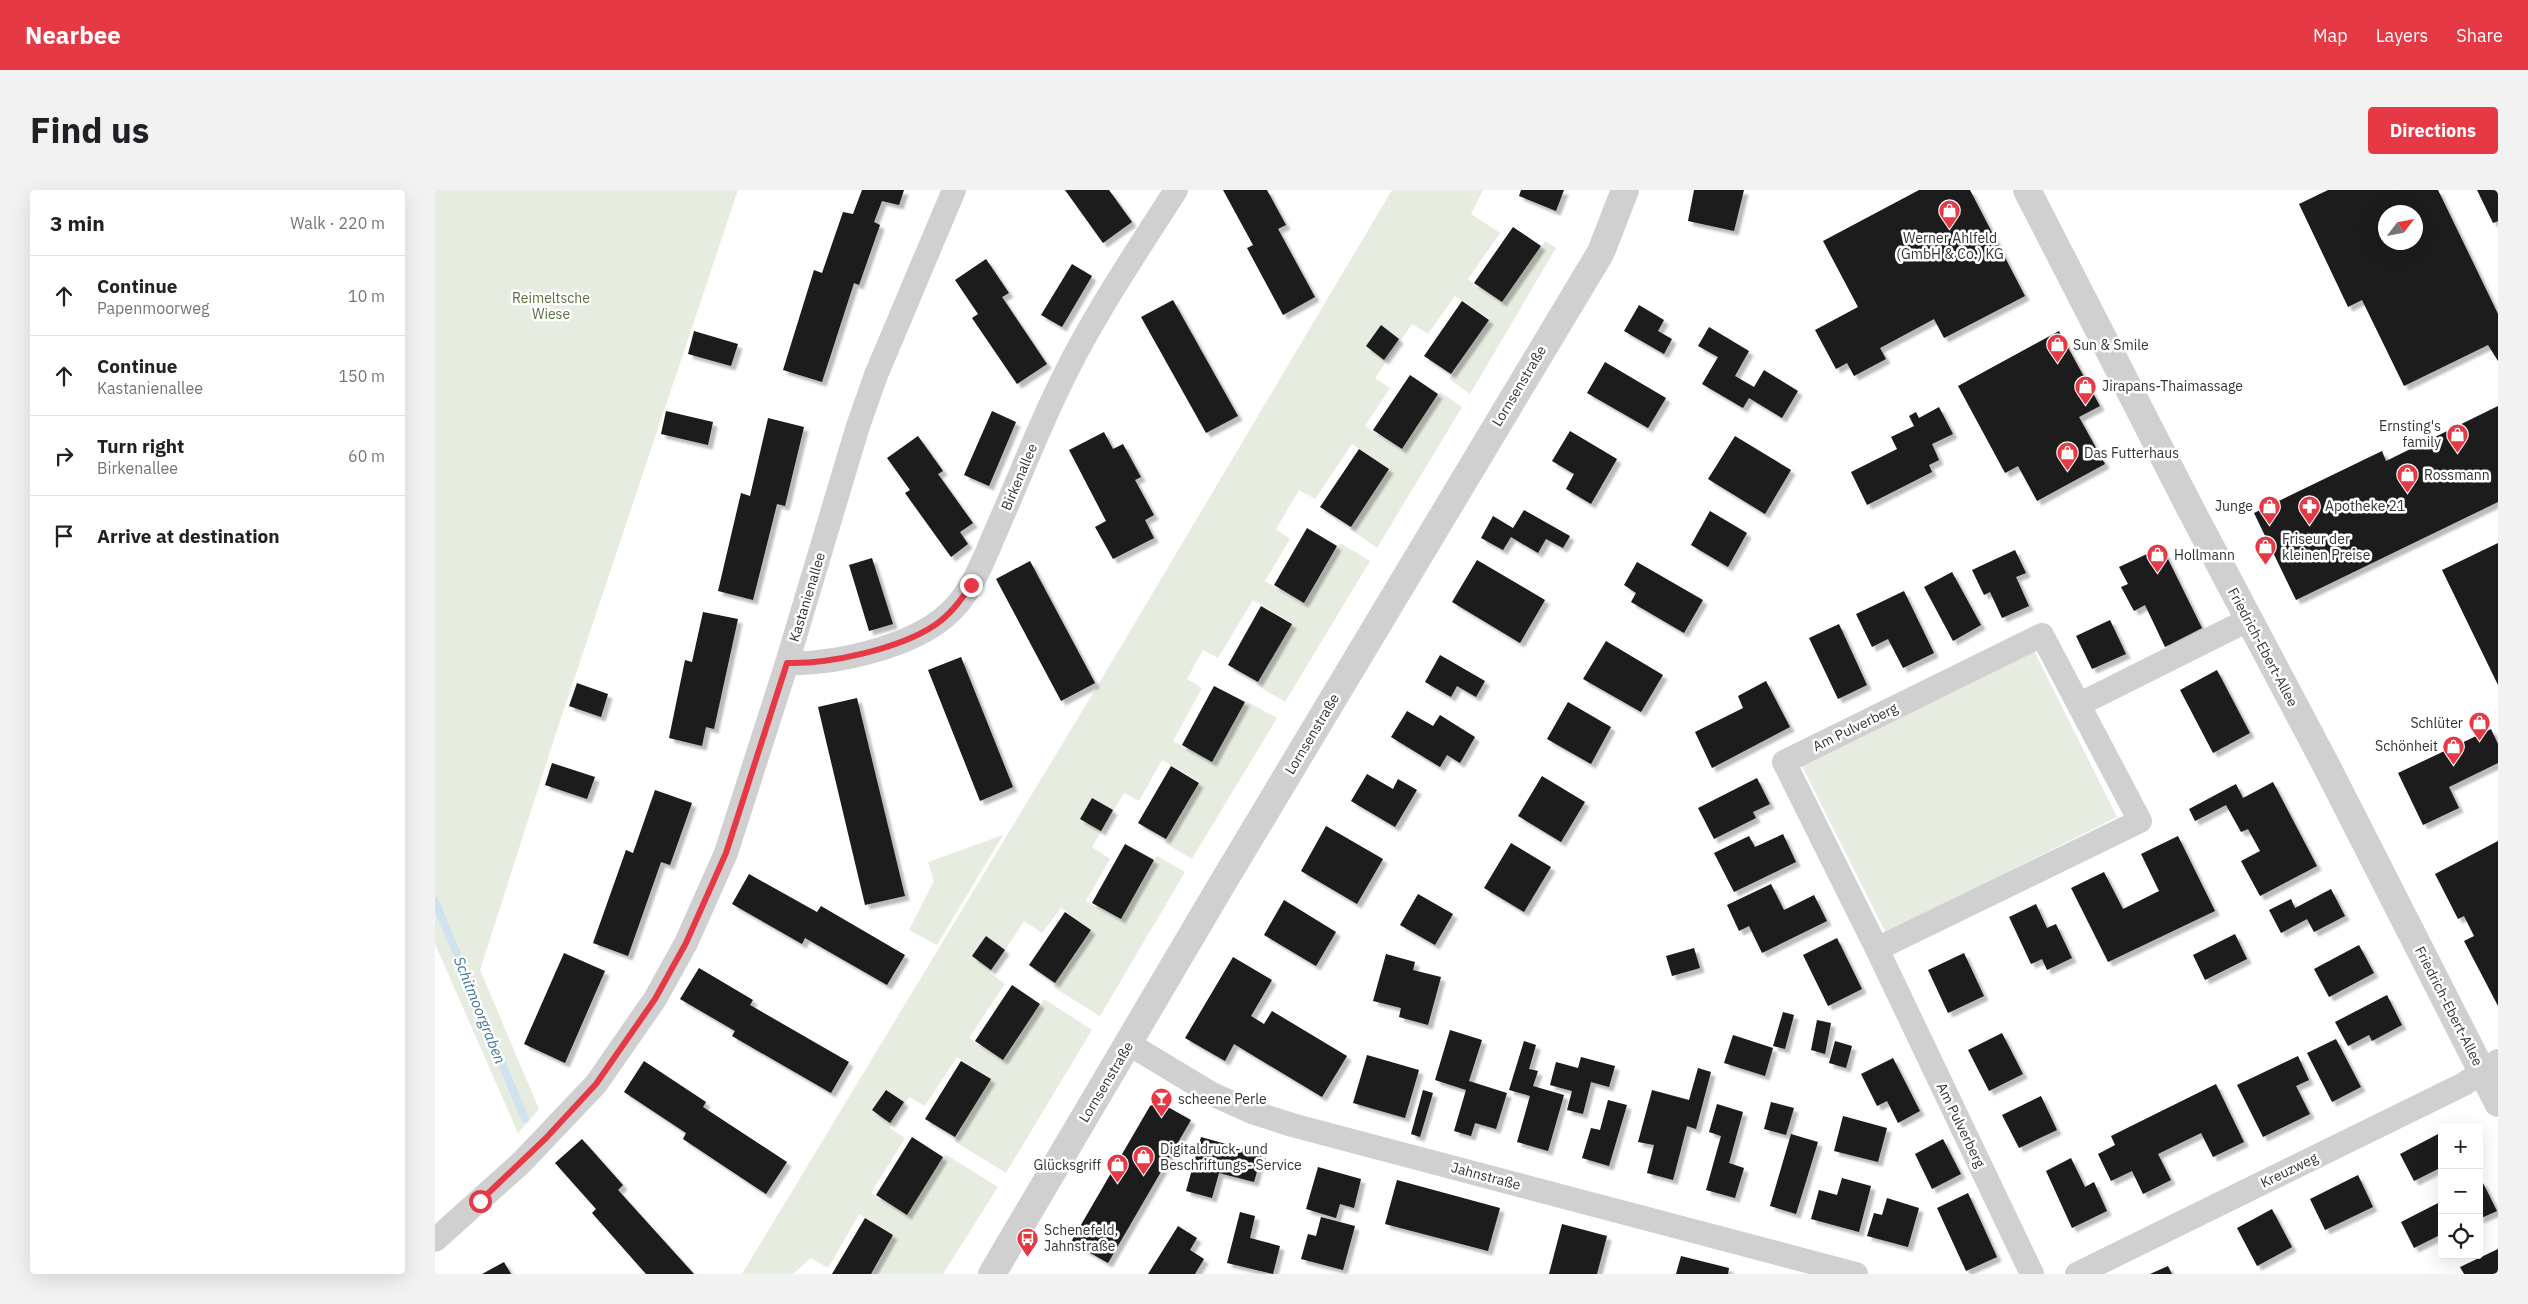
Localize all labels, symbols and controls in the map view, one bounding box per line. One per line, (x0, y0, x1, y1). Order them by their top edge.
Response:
text: Nearbee (25, 19, 121, 51)
text: Map (2313, 24, 2348, 47)
text: Layers (2376, 24, 2428, 47)
text: Share (2456, 24, 2503, 47)
text: Find us (30, 107, 149, 153)
button: Directions (2368, 107, 2498, 154)
shop icon: Werner Ahlfeld (GmbH & Co.) KG (1938, 198, 1962, 229)
north arrow (2378, 205, 2423, 250)
text: 3 min (50, 209, 105, 237)
text: Walk · 220 m (290, 213, 385, 233)
place label: Werner Ahlfeld (GmbH & Co.) KG (1896, 229, 2004, 263)
text: Continue (97, 274, 177, 298)
icon: ahead (50, 282, 78, 310)
text: 10 m (348, 286, 385, 306)
park label: Reimeltsche Wiese (512, 289, 590, 323)
text: Papenmoorweg (97, 298, 210, 318)
shop icon: Sun & Smile (2045, 333, 2069, 364)
place label: Sun & Smile (2073, 336, 2149, 354)
street label: Lornsenstraße (1488, 342, 1550, 430)
text: Continue (97, 354, 177, 378)
icon: ahead (50, 362, 78, 390)
text: 150 m (338, 366, 385, 386)
shop icon: Jirapans-Thaimassage (2074, 374, 2098, 405)
place label: Jirapans-Thaimassage (2102, 377, 2243, 395)
text: Kastanienallee (97, 378, 203, 398)
place label: Ernsting's family (2379, 417, 2441, 451)
shop icon: Ernsting's family (2445, 422, 2469, 453)
text: Turn right (97, 434, 184, 458)
street label: Birkenallee (997, 441, 1041, 513)
shop icon: Das Futterhaus (2056, 441, 2080, 472)
icon: right (50, 442, 78, 470)
place label: Das Futterhaus (2084, 444, 2179, 462)
text: 60 m (348, 446, 385, 466)
text: Birkenallee (97, 458, 178, 478)
shop icon: Rossmann (2396, 463, 2420, 494)
place label: Rossmann (2424, 466, 2490, 484)
shop icon: Junge (2257, 494, 2281, 525)
pharmacy icon: Apotheke 21 (2297, 494, 2321, 525)
place label: Junge (2215, 497, 2253, 515)
place label: Apotheke 21 (2325, 497, 2405, 515)
icon: arrive (50, 522, 78, 550)
text: Arrive at destination (97, 524, 280, 548)
place label: Friseur der kleinen Preise (2282, 530, 2371, 564)
shop icon: Friseur der kleinen Preise (2254, 535, 2278, 566)
shop icon: Hollmann (2146, 543, 2170, 574)
place label: Hollmann (2174, 546, 2235, 564)
street label: Kastanienallee (785, 550, 829, 644)
route end (960, 574, 983, 597)
street label: Friedrich-Ebert-Allee (2224, 584, 2302, 710)
street label: Lornsenstraße (1281, 690, 1343, 778)
street label: Am Pulverberg (1810, 698, 1901, 755)
shop icon: Schlüter (2467, 711, 2491, 742)
place label: Schlüter (2410, 714, 2463, 732)
shop icon: Schönheit (2442, 734, 2466, 765)
place label: Schönheit (2375, 737, 2438, 755)
street label: Friedrich-Ebert-Allee (2411, 943, 2487, 1069)
water label: Schitmoorgraben (450, 954, 510, 1066)
street label: Lornsenstraße (1075, 1038, 1137, 1126)
street label: Am Pulverberg (1933, 1080, 1990, 1171)
bar icon: scheene Perle (1150, 1087, 1174, 1118)
place label: scheene Perle (1178, 1090, 1267, 1108)
map controls (2438, 1124, 2483, 1259)
button: + (2438, 1124, 2483, 1169)
place label: Digitaldruck- und Beschriftungs- Service (1160, 1140, 1302, 1174)
shop icon: Digitaldruck- und Beschriftungs- Service (1132, 1145, 1156, 1176)
street label: Kreuzweg (2257, 1148, 2321, 1192)
shop icon: Glücksgriff (1105, 1153, 1129, 1184)
place label: Glücksgriff (1033, 1156, 1101, 1174)
street label: Jahnstraße (1449, 1158, 1523, 1194)
button: − (2438, 1169, 2483, 1214)
route start (469, 1190, 492, 1213)
button: locate (2438, 1214, 2483, 1259)
place label: Schenefeld, Jahnstraße (1044, 1221, 1118, 1255)
bus stop icon: Schenefeld, Jahnstraße (1016, 1226, 1040, 1257)

